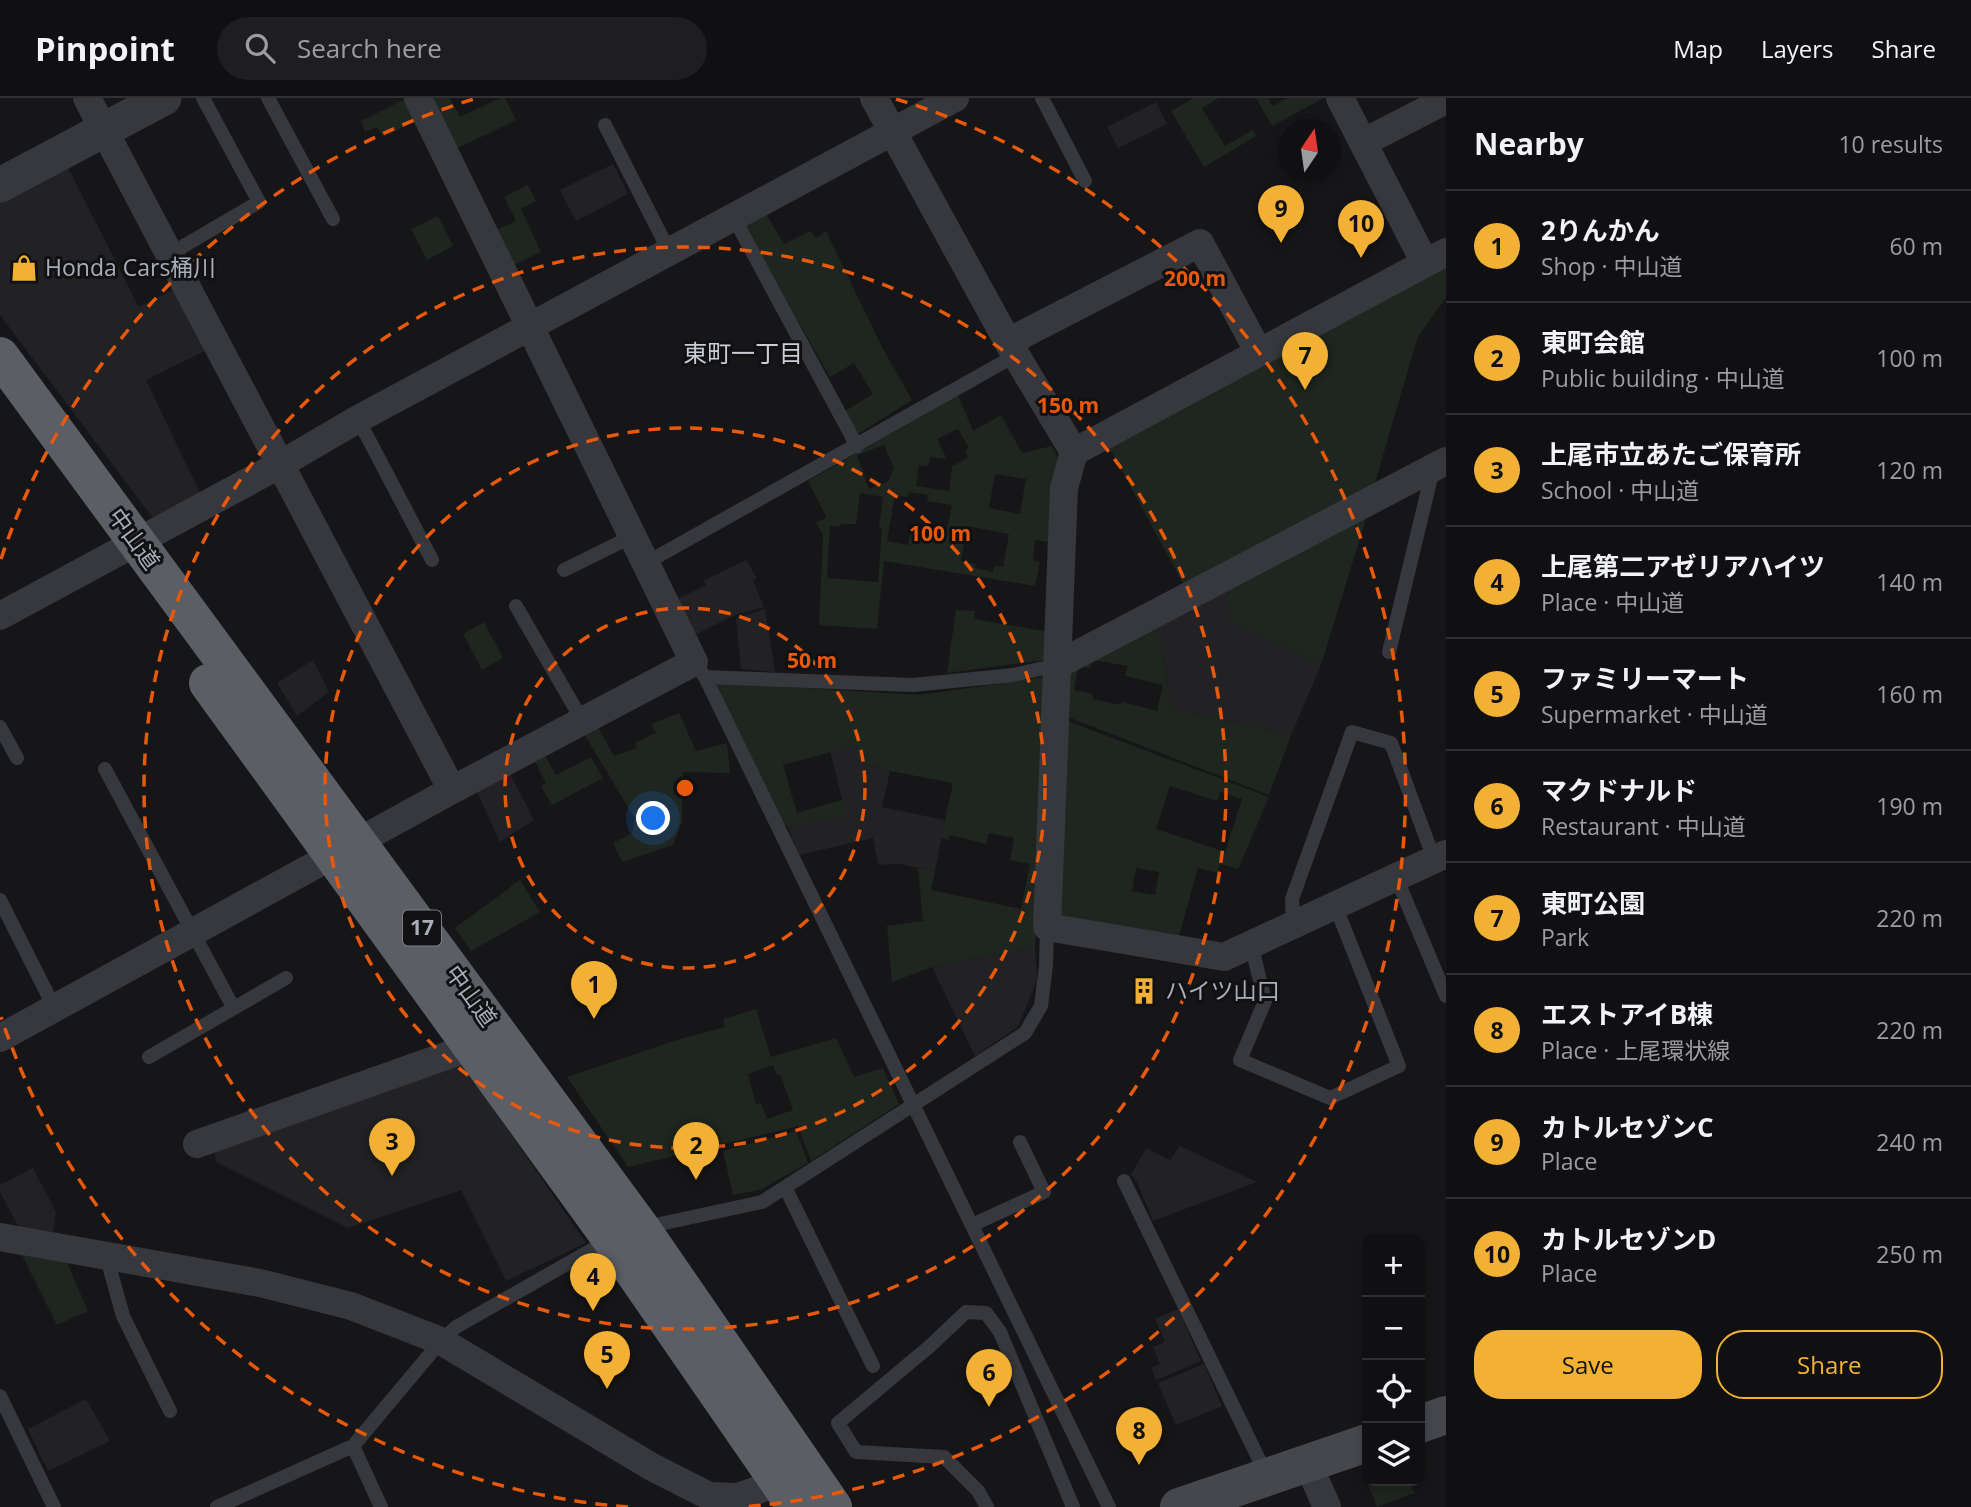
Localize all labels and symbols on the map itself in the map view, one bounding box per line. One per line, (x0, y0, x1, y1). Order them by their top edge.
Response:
north arrow (1278, 119, 1341, 182)
pin: 9 (1258, 185, 1304, 243)
pin: 10 (1338, 200, 1384, 258)
place label: Honda Cars桶川 (45, 251, 216, 283)
shop icon: Honda Cars桶川 (9, 253, 39, 283)
text: 200 m (1164, 264, 1226, 292)
pin: 7 (1282, 332, 1328, 390)
district label: 東町一丁目 (683, 336, 803, 369)
text: 150 m (1037, 391, 1099, 419)
street label: 中山道 (102, 501, 168, 576)
text: 100 m (909, 519, 971, 547)
text: 50 m (787, 646, 837, 674)
centre of rings (673, 776, 697, 800)
your location (636, 801, 670, 835)
road number: 17 (403, 910, 441, 946)
street label: 中山道 (439, 958, 505, 1033)
pin: 1 (571, 961, 617, 1019)
place label: ハイツ山口 (1165, 974, 1280, 1006)
building icon: ハイツ山口 (1129, 976, 1159, 1006)
pin: 3 (369, 1118, 415, 1176)
pin: 2 (673, 1122, 719, 1180)
pin: 4 (570, 1253, 616, 1311)
pin: 5 (584, 1331, 630, 1389)
pin: 6 (966, 1349, 1012, 1407)
pin: 8 (1116, 1407, 1162, 1465)

